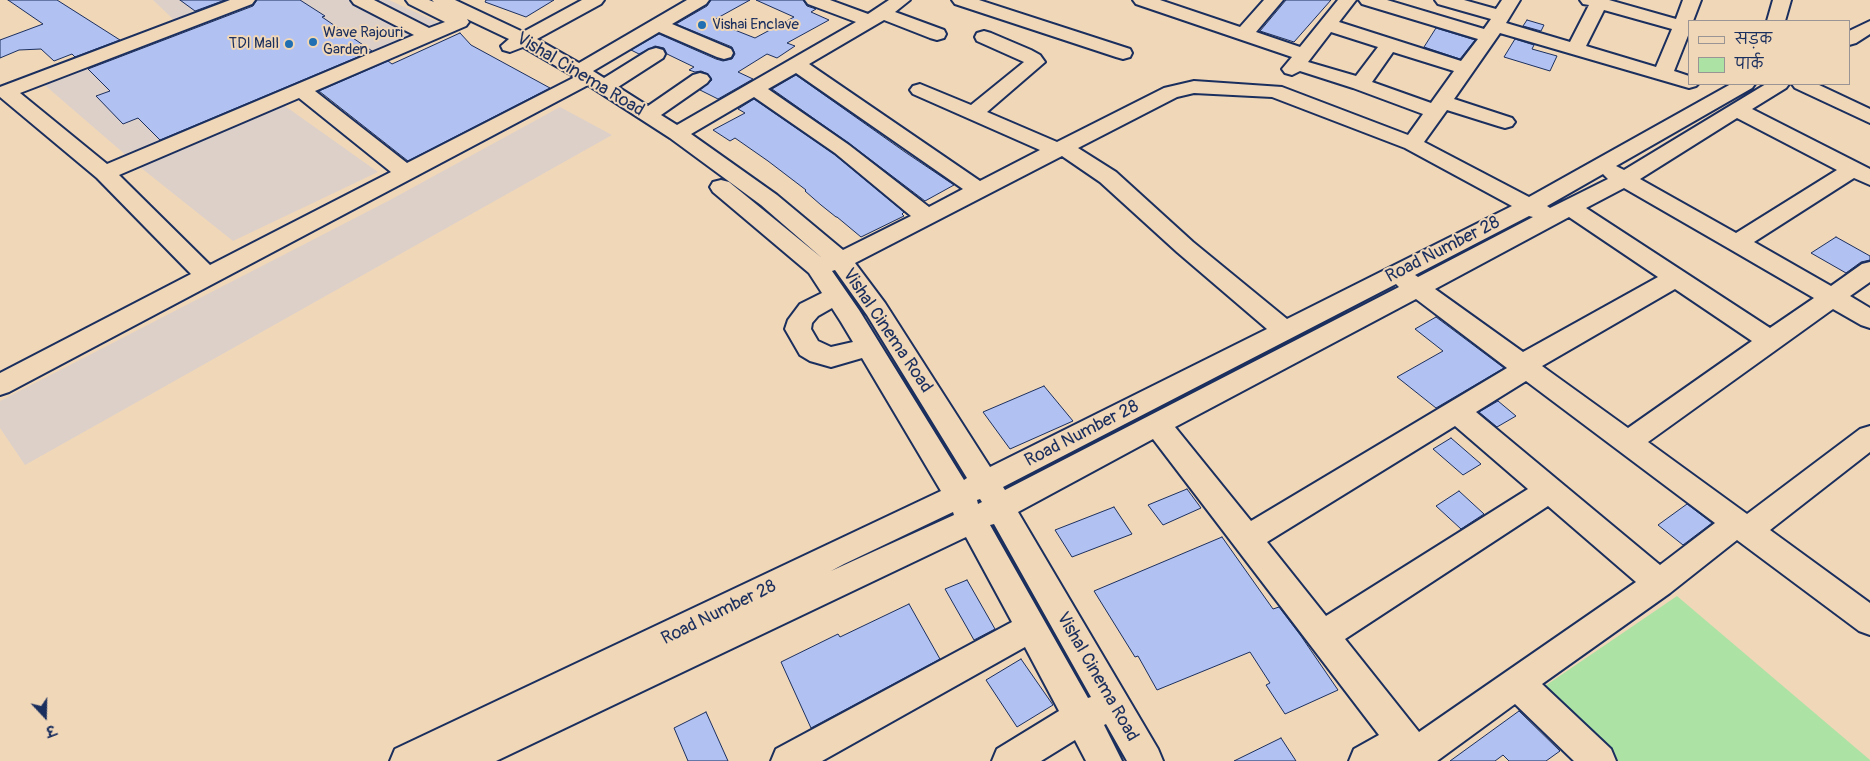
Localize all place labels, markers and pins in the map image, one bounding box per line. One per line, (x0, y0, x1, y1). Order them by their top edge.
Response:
place label: Vishai Enclave (712, 16, 799, 34)
marker: Vishai Enclave (696, 19, 708, 31)
place label: Wave Rajouri Garden (323, 24, 403, 59)
place label: TDI Mall (229, 35, 279, 53)
marker: Wave Rajouri Garden (307, 36, 319, 48)
marker: TDI Mall (283, 38, 295, 50)

